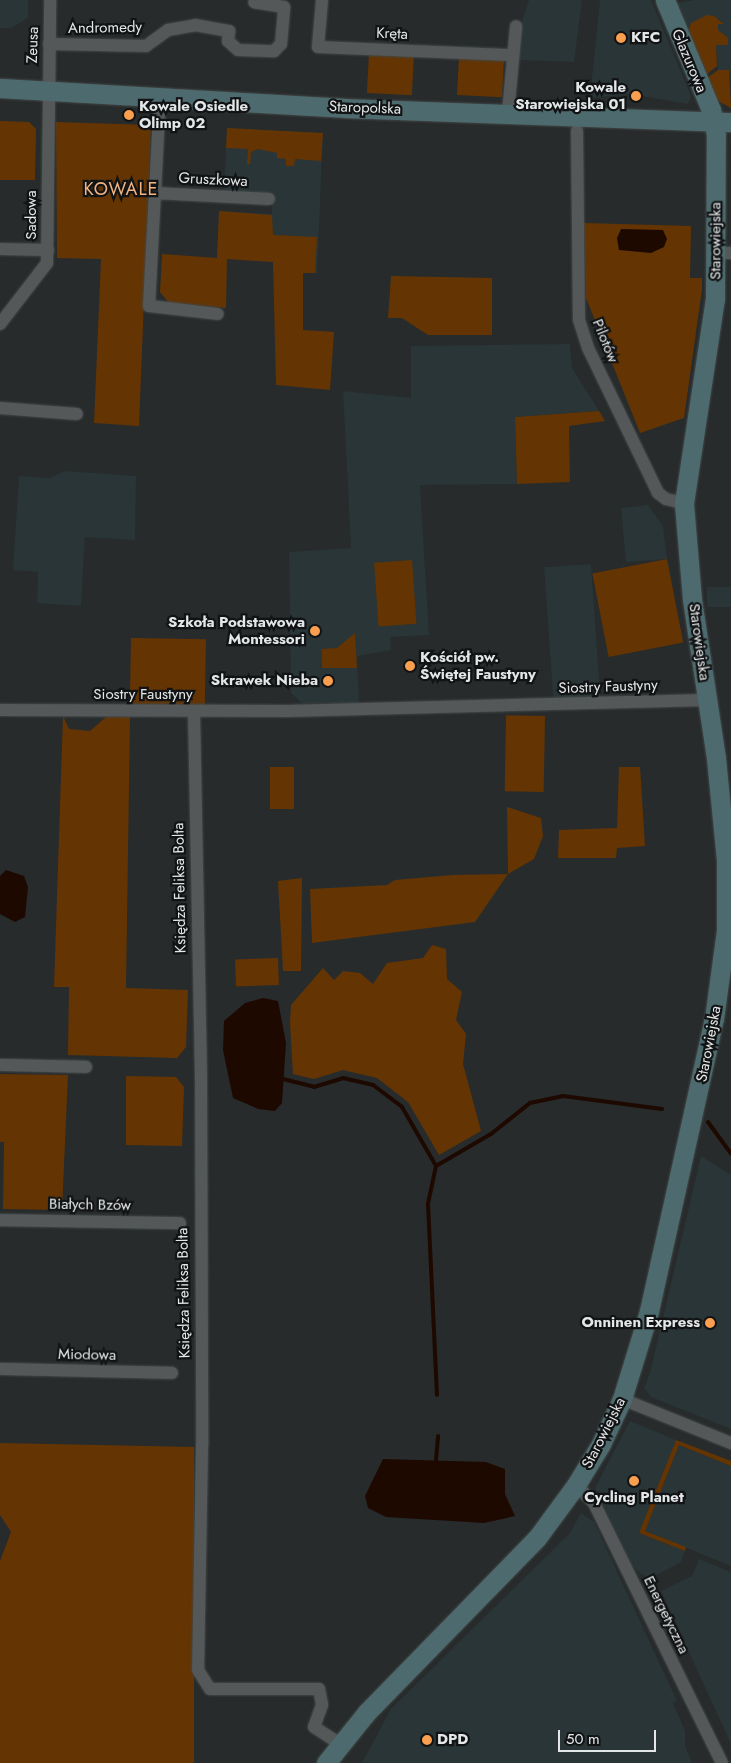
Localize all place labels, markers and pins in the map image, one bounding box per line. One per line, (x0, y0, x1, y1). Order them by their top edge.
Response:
place label: KFC (631, 29, 660, 47)
marker: KFC (615, 32, 627, 44)
place label: Kowale Starowiejska 01 (515, 78, 626, 113)
marker: Kowale Starowiejska 01 (630, 90, 642, 102)
place label: Kowale Osiedle Olimp 02 (139, 97, 248, 132)
marker: Kowale Osiedle Olimp 02 (123, 109, 135, 121)
place label: Szkoła Podstawowa Montessori (168, 613, 305, 648)
marker: Szkoła Podstawowa Montessori (309, 625, 321, 637)
place label: Kościół pw. Świętej Faustyny (420, 648, 536, 683)
marker: Kościół pw. Świętej Faustyny (404, 660, 416, 672)
place label: Skrawek Nieba (211, 672, 318, 690)
marker: Skrawek Nieba (322, 675, 334, 687)
place label: Onninen Express (581, 1314, 700, 1332)
marker: Onninen Express (704, 1317, 716, 1329)
marker: Cycling Planet (628, 1475, 640, 1487)
place label: Cycling Planet (584, 1489, 684, 1507)
place label: DPD (437, 1731, 468, 1749)
marker: DPD (421, 1734, 433, 1746)

